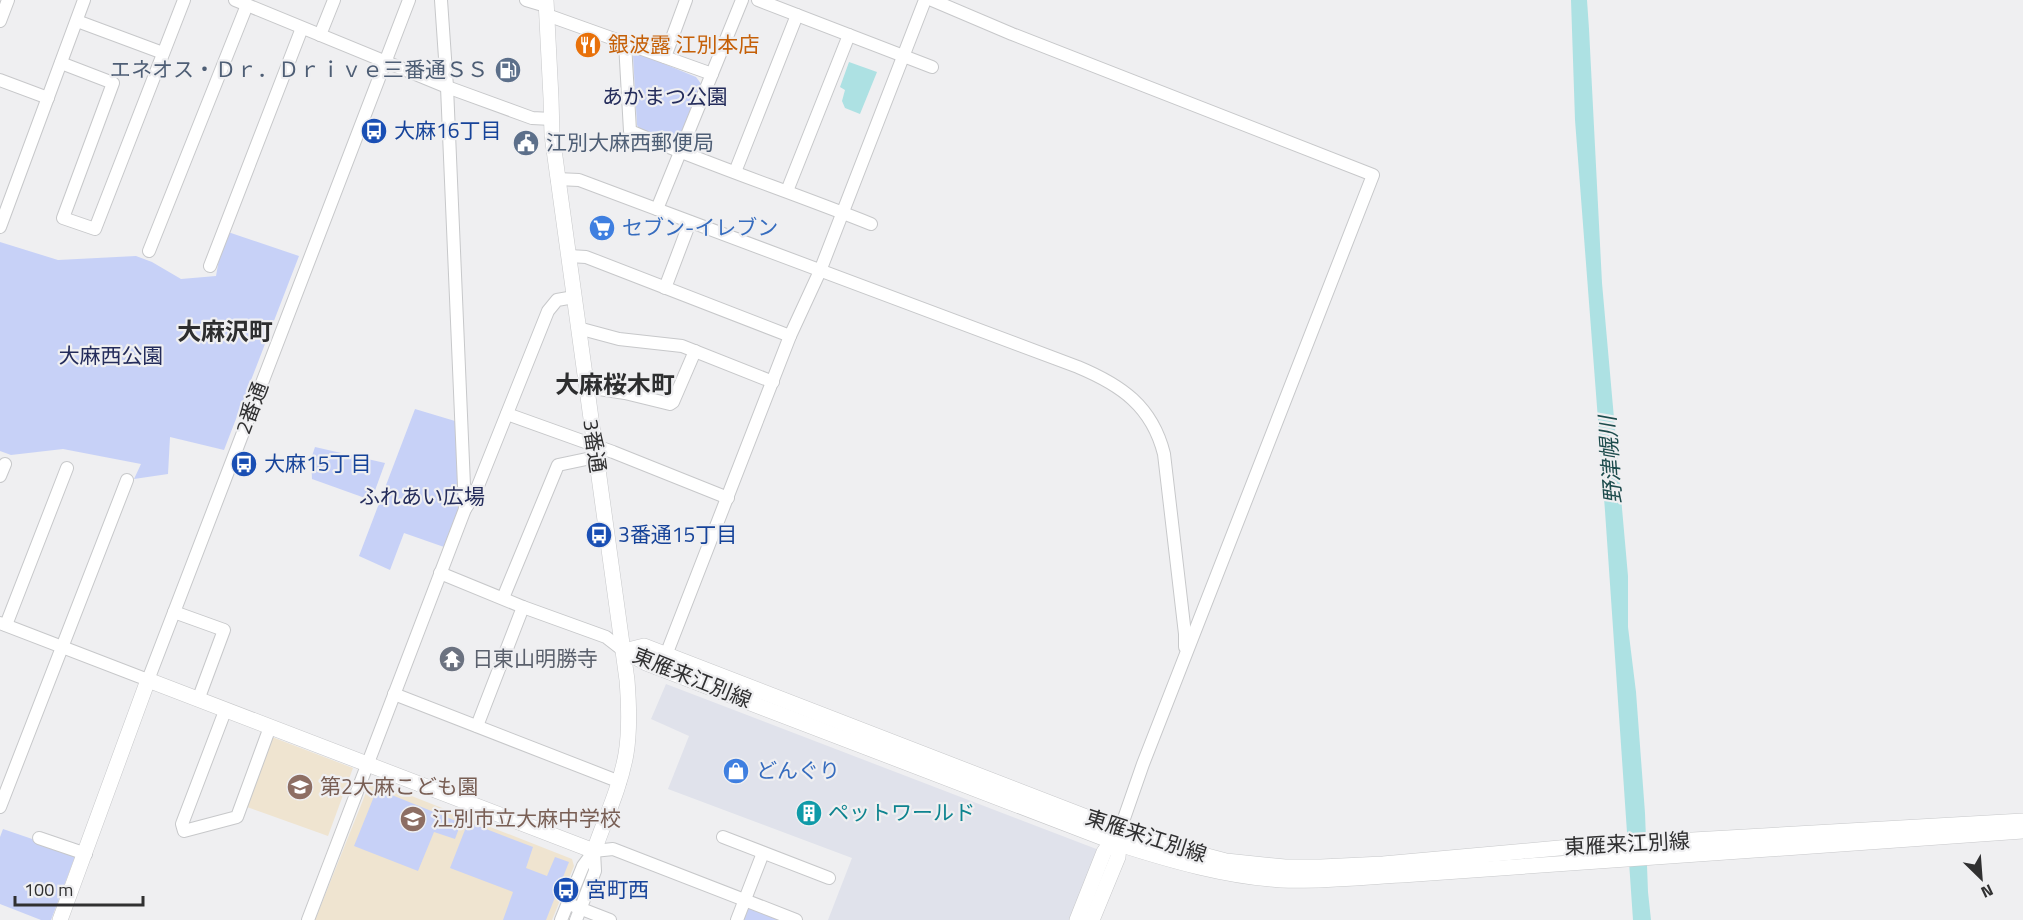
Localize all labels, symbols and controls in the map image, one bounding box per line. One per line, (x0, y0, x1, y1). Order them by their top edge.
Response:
place label: 銀波露 江別本店 (608, 28, 760, 60)
restaurant icon: 銀波露 江別本店 (573, 30, 603, 60)
place label: エネオス・Ｄｒ．Ｄｒｉｖｅ三番通ＳＳ (110, 53, 488, 85)
fuel station icon: エネオス・Ｄｒ．Ｄｒｉｖｅ三番通ＳＳ (493, 55, 523, 85)
park label: あかまつ公園 (602, 80, 728, 112)
place label: 大麻16丁目 (394, 114, 502, 146)
bus stop icon: 大麻16丁目 (359, 116, 389, 146)
place label: 江別大麻西郵便局 (546, 126, 714, 158)
public building icon: 江別大麻西郵便局 (511, 128, 541, 158)
place label: セブン-イレブン (622, 211, 778, 243)
supermarket icon: セブン-イレブン (587, 213, 617, 243)
district label: 大麻沢町 (177, 313, 273, 349)
park label: 大麻西公園 (59, 339, 164, 371)
district label: 大麻桜木町 (555, 366, 675, 402)
street label: 2番通 (226, 377, 276, 438)
water label: 野津幌川 (1590, 413, 1630, 505)
street label: 3番通 (575, 417, 615, 475)
place label: 大麻15丁目 (264, 447, 372, 479)
bus stop icon: 大麻15丁目 (229, 449, 259, 479)
park label: ふれあい広場 (359, 480, 485, 512)
place label: 3番通15丁目 (618, 518, 737, 550)
bus stop icon: 3番通15丁目 (584, 520, 614, 550)
street label: 東雁来江別線 (628, 639, 757, 716)
place label: 日東山明勝寺 (472, 642, 598, 674)
temple icon: 日東山明勝寺 (437, 644, 467, 674)
place label: どんぐり (756, 754, 840, 786)
shop icon: どんぐり (721, 756, 751, 786)
place label: 第2大麻こども園 (320, 770, 479, 802)
school or university icon: 第2大麻こども園 (285, 772, 315, 802)
place label: ペットワールド (828, 796, 975, 828)
building icon: ペットワールド (794, 798, 824, 828)
street label: 東雁来江別線 (1081, 800, 1211, 870)
place label: 江別市立大麻中学校 (432, 802, 621, 834)
school or university icon: 江別市立大麻中学校 (398, 804, 428, 834)
street label: 東雁来江別線 (1563, 824, 1691, 862)
north arrow (1951, 848, 2011, 908)
scale bar (15, 869, 142, 907)
place label: 宮町西 (586, 873, 649, 905)
bus stop icon: 宮町西 (551, 875, 581, 905)
text: 100 m (24, 876, 73, 903)
text: N (1977, 878, 1997, 905)

